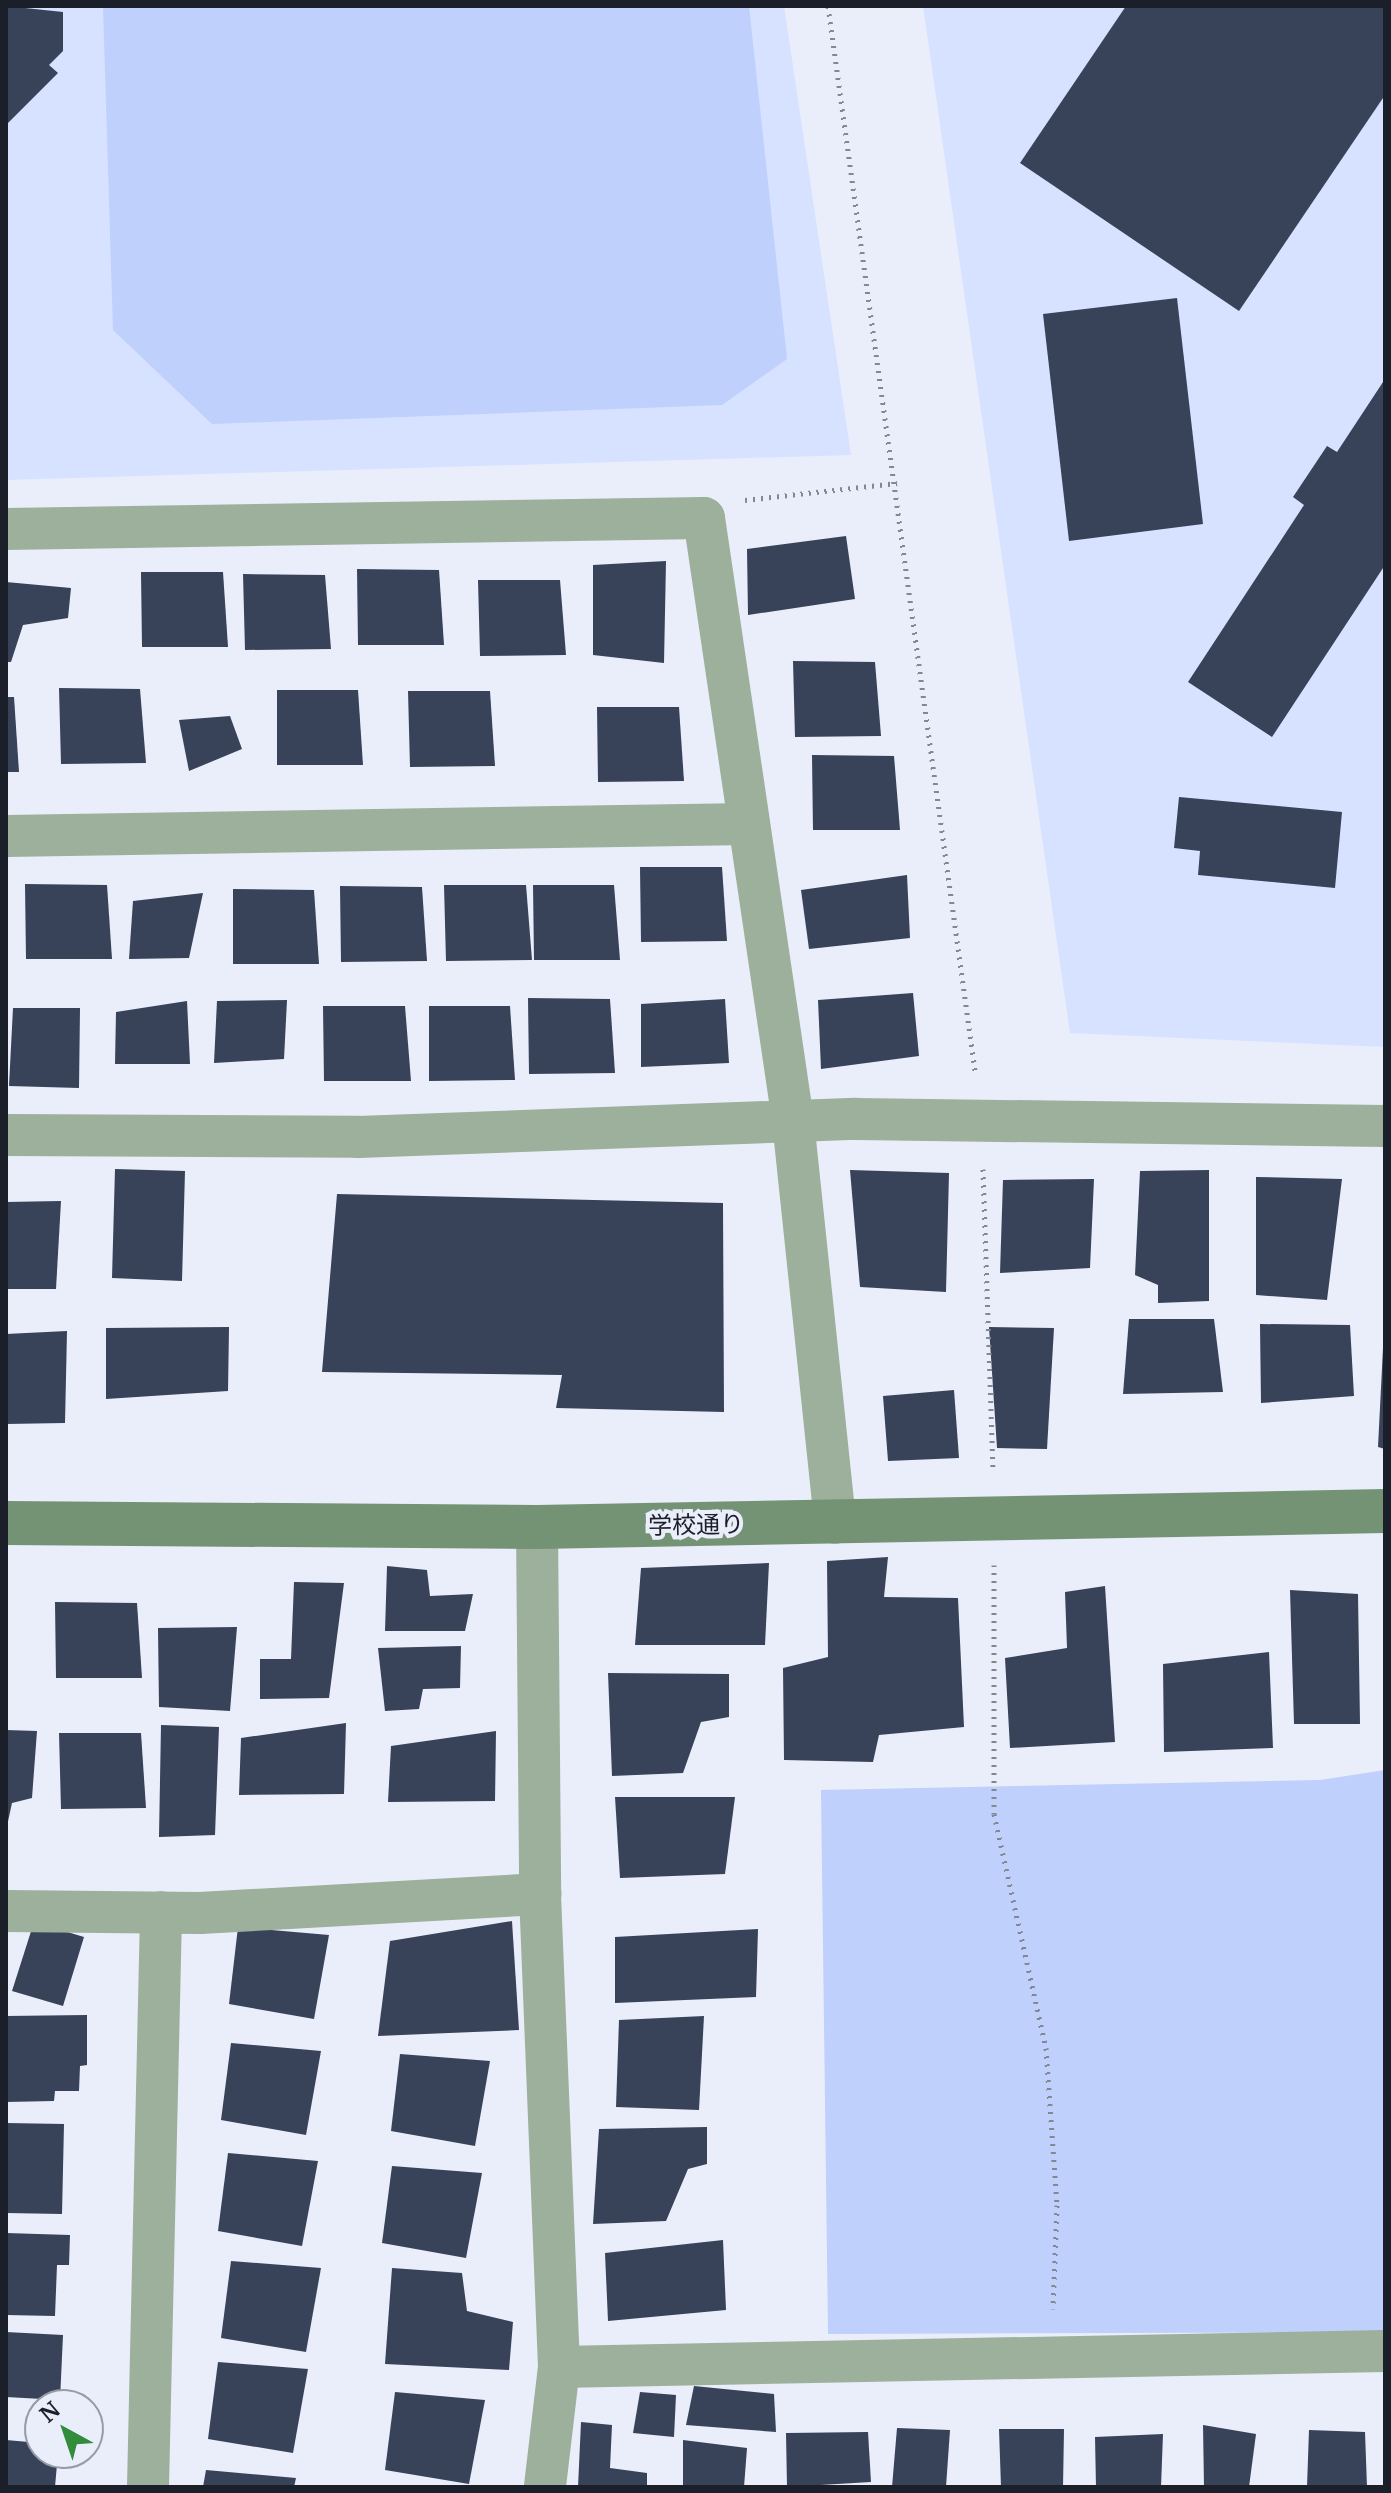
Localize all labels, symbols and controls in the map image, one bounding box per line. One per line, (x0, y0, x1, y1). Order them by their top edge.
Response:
street label: 学校通り (648, 1510, 744, 1540)
north arrow (24, 2389, 104, 2469)
text: N (34, 2396, 66, 2428)

